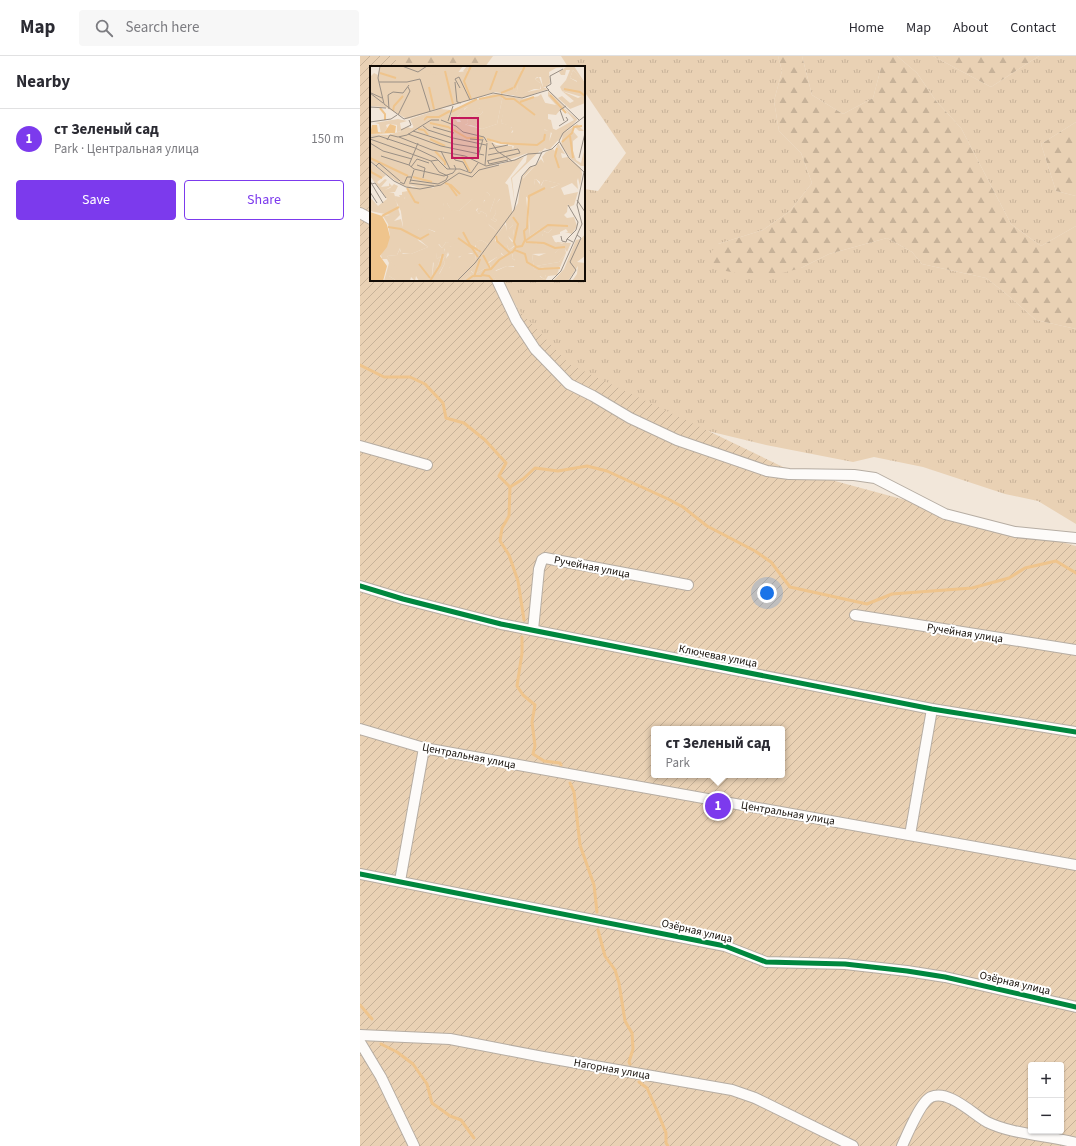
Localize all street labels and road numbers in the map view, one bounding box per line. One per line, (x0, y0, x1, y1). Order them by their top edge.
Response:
street label: Ручейная улица (553, 552, 631, 582)
street label: Ручейная улица (926, 620, 1004, 646)
street label: Ключевая улица (678, 641, 758, 671)
street label: Центральная улица (421, 740, 517, 772)
street label: Центральная улица (740, 797, 836, 829)
street label: Озёрная улица (660, 916, 734, 946)
street label: Озёрная улица (978, 968, 1052, 998)
street label: Нагорная улица (573, 1055, 651, 1083)

